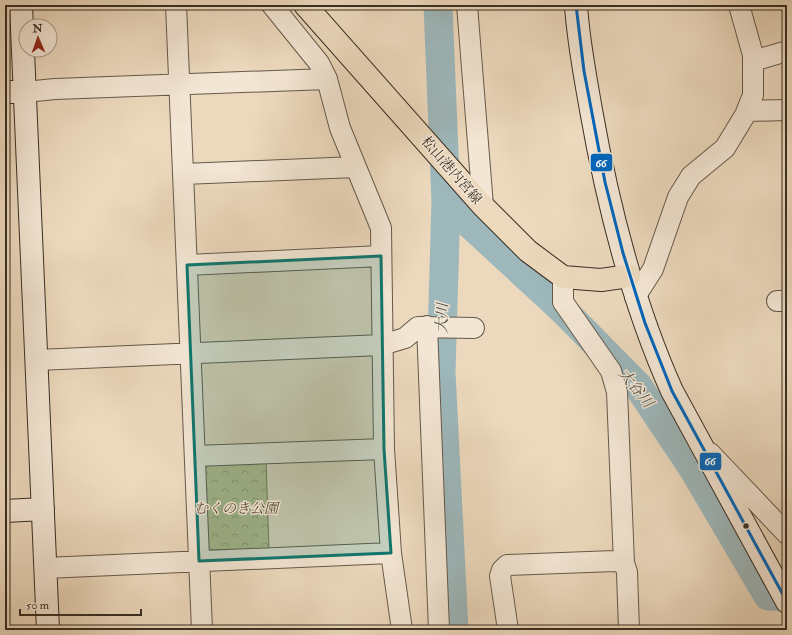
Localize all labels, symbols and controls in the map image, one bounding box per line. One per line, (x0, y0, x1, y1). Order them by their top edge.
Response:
north arrow (18, 18, 58, 58)
text: N (32, 22, 44, 35)
street label: 松山港内宮線 (418, 133, 486, 208)
line badge: 66 (590, 153, 613, 172)
text: 66 (595, 157, 608, 170)
water label: 大川 (432, 301, 453, 333)
water label: 大谷川 (614, 365, 658, 413)
line badge: 66 (699, 452, 722, 471)
text: 66 (704, 455, 717, 468)
park label: むくのき公園 (194, 500, 280, 517)
unlabelled marker (741, 521, 751, 531)
scale bar (20, 591, 141, 617)
text: 50 m (26, 598, 50, 613)

